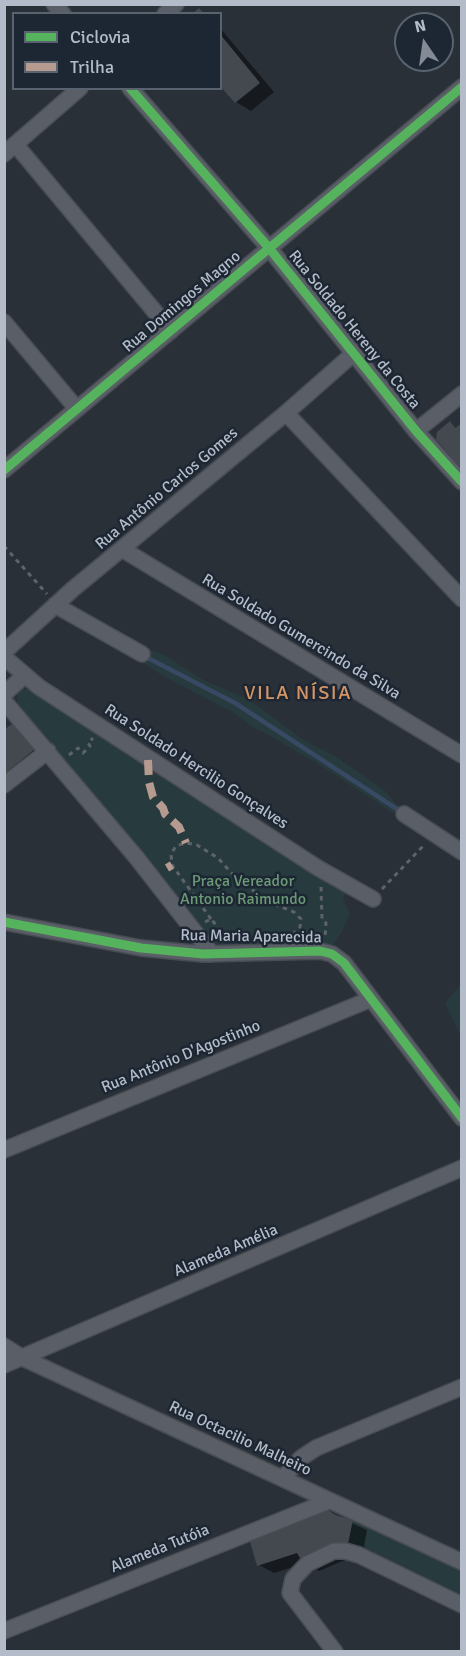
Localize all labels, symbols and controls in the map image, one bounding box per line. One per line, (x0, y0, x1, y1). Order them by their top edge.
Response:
legend (12, 12, 222, 90)
north arrow (394, 12, 454, 72)
text: N (413, 15, 428, 37)
text: Ciclovia (70, 26, 130, 48)
text: Trilha (70, 56, 114, 78)
street label: Rua Domingos Magno (119, 247, 245, 357)
street label: Rua Soldado Hereny da Costa (284, 247, 424, 413)
street label: Rua Antônio Carlos Gomes (92, 424, 242, 554)
street label: Rua Soldado Gumercindo da Silva (198, 570, 404, 704)
district label: VILA NÍSIA (244, 682, 352, 706)
street label: Rua Soldado Hercilio Gonçalves (101, 700, 291, 834)
park label: Praça Vereador Antonio Raimundo (180, 872, 306, 910)
street label: Rua Maria Aparecida (180, 926, 322, 948)
street label: Rua Antônio D'Agostinho (99, 1016, 263, 1098)
street label: Alameda Amélia (171, 1220, 281, 1282)
street label: Rua Octacilio Malheiro (166, 1398, 314, 1480)
street label: Alameda Tutóia (108, 1520, 212, 1578)

